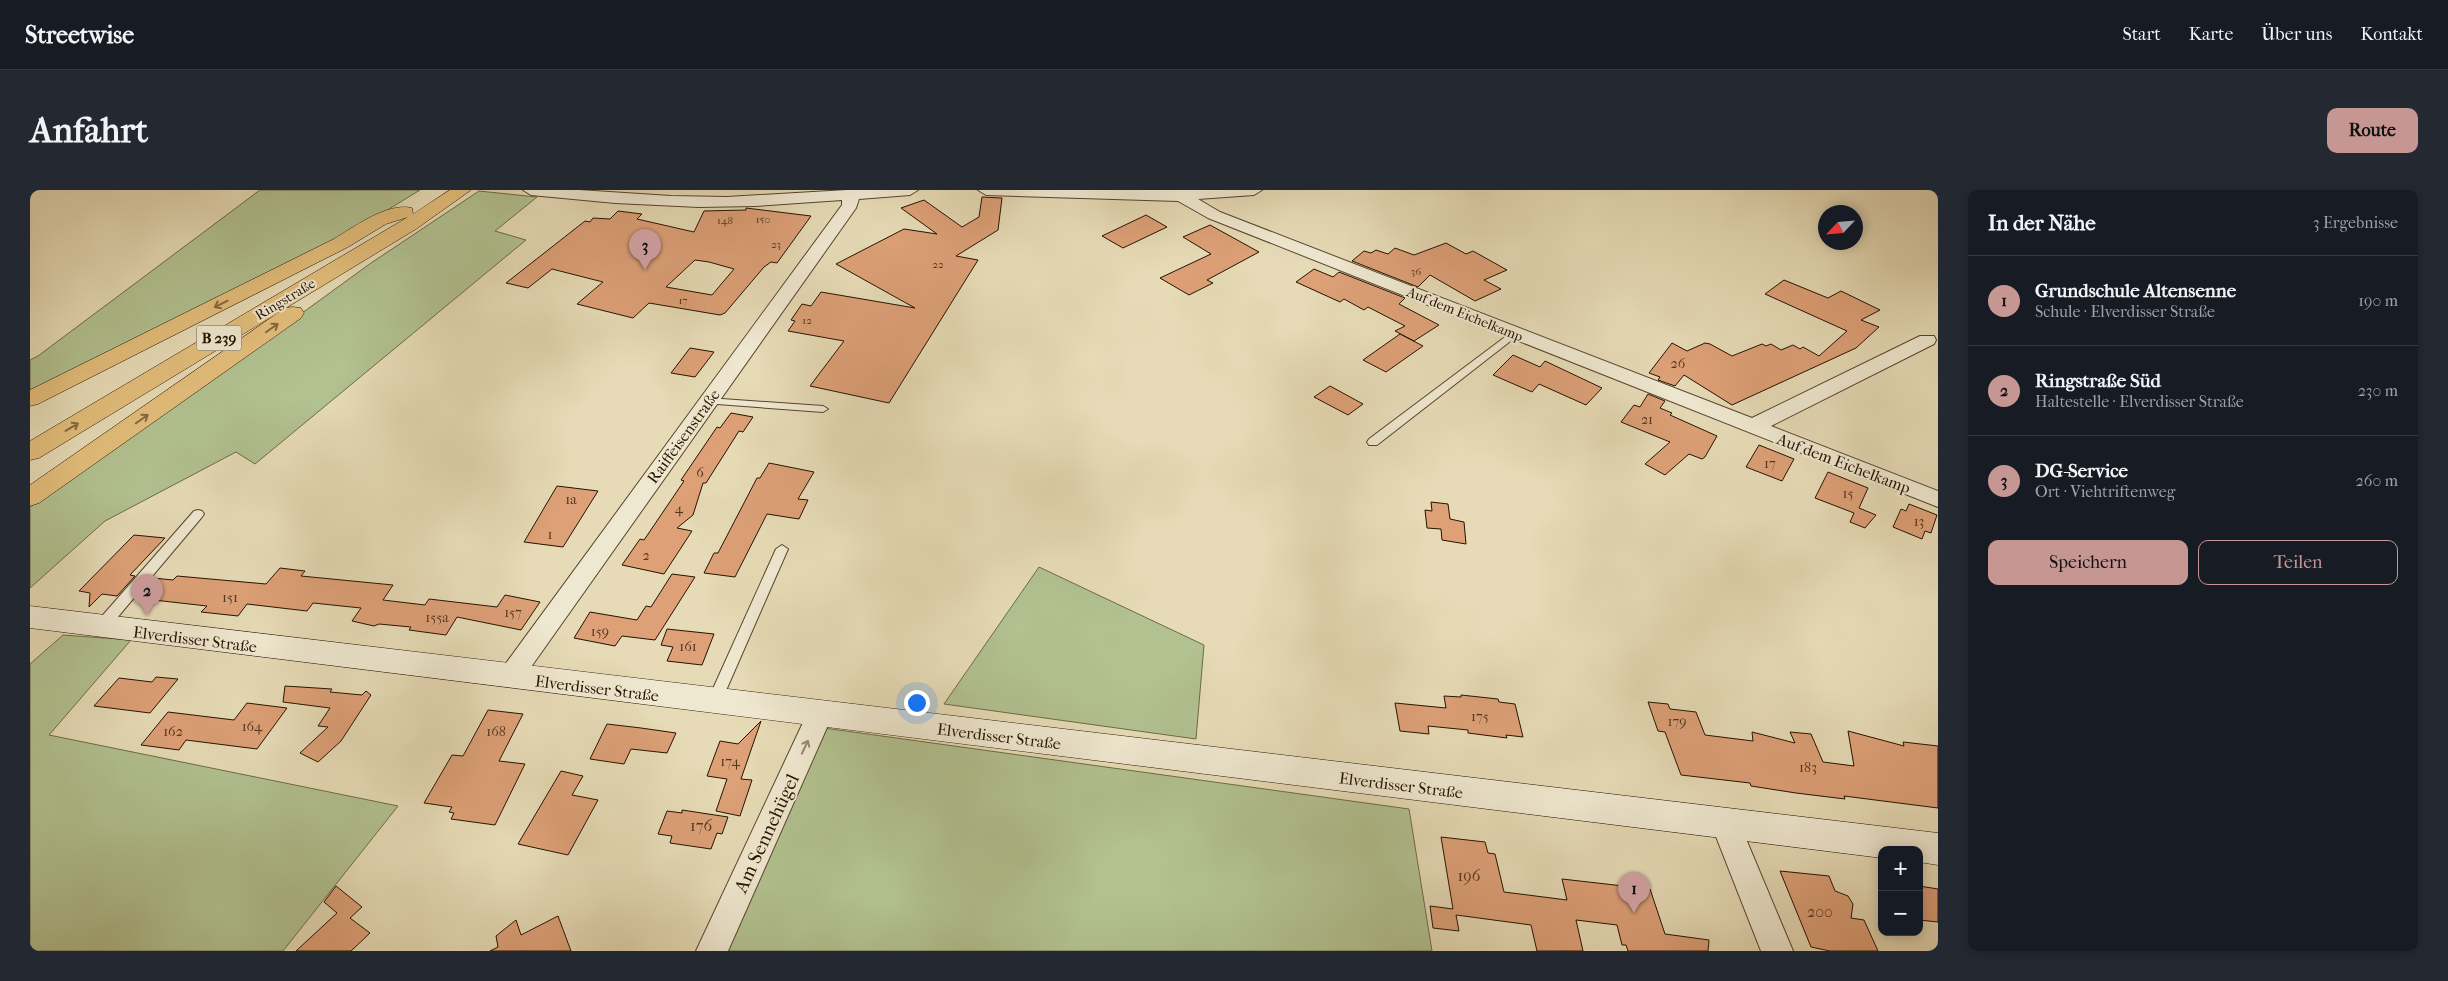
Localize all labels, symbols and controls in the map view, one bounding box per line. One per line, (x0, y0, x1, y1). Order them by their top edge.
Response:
text: Streetwise (25, 21, 134, 49)
text: Start (2122, 24, 2161, 45)
text: Karte (2189, 24, 2233, 45)
text: Über uns (2261, 24, 2332, 45)
text: Kontakt (2360, 24, 2423, 45)
button: Route (2327, 108, 2418, 153)
text: Anfahrt (30, 110, 148, 151)
north arrow (1818, 205, 1863, 250)
text: In der Nähe (1988, 211, 2096, 235)
house number: 150 (756, 213, 770, 226)
text: 3 Ergebnisse (2313, 213, 2398, 232)
house number: 148 (717, 214, 733, 227)
pin: 3 (629, 229, 661, 270)
house number: 23 (771, 238, 781, 251)
house number: 22 (932, 258, 944, 271)
house number: 36 (1411, 265, 1421, 278)
street label: Ringstraße (252, 275, 318, 324)
text: Grundschule Altensenne (2035, 280, 2236, 302)
street label: Auf dem Eichelkamp (1403, 283, 1526, 346)
text: 1 (2001, 291, 2007, 310)
text: 190 m (2358, 291, 2398, 310)
house number: 17 (678, 294, 688, 307)
one-way arrow (213, 299, 228, 309)
text: Schule · Elverdisser Straße (2035, 302, 2215, 321)
house number: 12 (802, 314, 812, 327)
one-way arrow (265, 323, 279, 333)
road number: B 239 (196, 326, 242, 350)
house number: 26 (1671, 355, 1686, 372)
text: Ringstraße Süd (2035, 370, 2161, 392)
text: 2 (2000, 381, 2008, 400)
text: 230 m (2358, 381, 2398, 400)
street label: Raiffeisenstraße (643, 385, 724, 487)
text: Haltestelle · Elverdisser Straße (2035, 392, 2244, 411)
house number: 21 (1641, 411, 1653, 428)
one-way arrow (135, 414, 149, 424)
one-way arrow (64, 421, 78, 431)
street label: Auf dem Eichelkamp (1773, 429, 1914, 498)
house number: 17 (1764, 455, 1776, 472)
text: DG-Service (2035, 460, 2128, 482)
house number: 6 (696, 464, 704, 481)
text: 3 (2001, 471, 2007, 490)
text: 260 m (2356, 471, 2398, 490)
text: Ort · Viehtriftenweg (2035, 482, 2175, 501)
house number: 15 (1843, 485, 1854, 502)
house number: 1a (565, 491, 577, 508)
house number: 4 (675, 500, 684, 517)
house number: 13 (1914, 513, 1924, 530)
house number: 1 (548, 526, 553, 543)
button: Speichern (1988, 540, 2188, 585)
button: Teilen (2198, 540, 2398, 585)
house number: 2 (642, 547, 650, 564)
pin: 2 (131, 574, 163, 615)
house number: 151 (222, 589, 238, 606)
house number: 157 (504, 604, 522, 621)
house number: 155a (425, 609, 449, 626)
street label: Elverdisser Straße (132, 622, 258, 657)
house number: 159 (591, 623, 609, 640)
house number: 161 (679, 638, 697, 655)
street label: Elverdisser Straße (534, 671, 660, 706)
your location (904, 690, 930, 716)
house number: 175 (1471, 708, 1489, 725)
house number: 179 (1667, 713, 1687, 730)
house number: 164 (242, 718, 263, 735)
street label: Elverdisser Straße (936, 719, 1062, 754)
house number: 162 (163, 723, 183, 740)
house number: 168 (486, 723, 506, 740)
one-way arrow (801, 740, 811, 755)
house number: 174 (720, 753, 741, 770)
house number: 183 (1799, 759, 1817, 776)
street label: Elverdisser Straße (1338, 768, 1464, 803)
street label: Am Sennehügel (729, 771, 804, 897)
house number: 176 (690, 816, 712, 835)
map controls (1878, 846, 1923, 936)
button: + (1878, 846, 1923, 891)
house number: 196 (1458, 866, 1481, 885)
pin: 1 (1618, 872, 1650, 913)
button: − (1878, 891, 1923, 936)
house number: 200 (1807, 902, 1833, 921)

